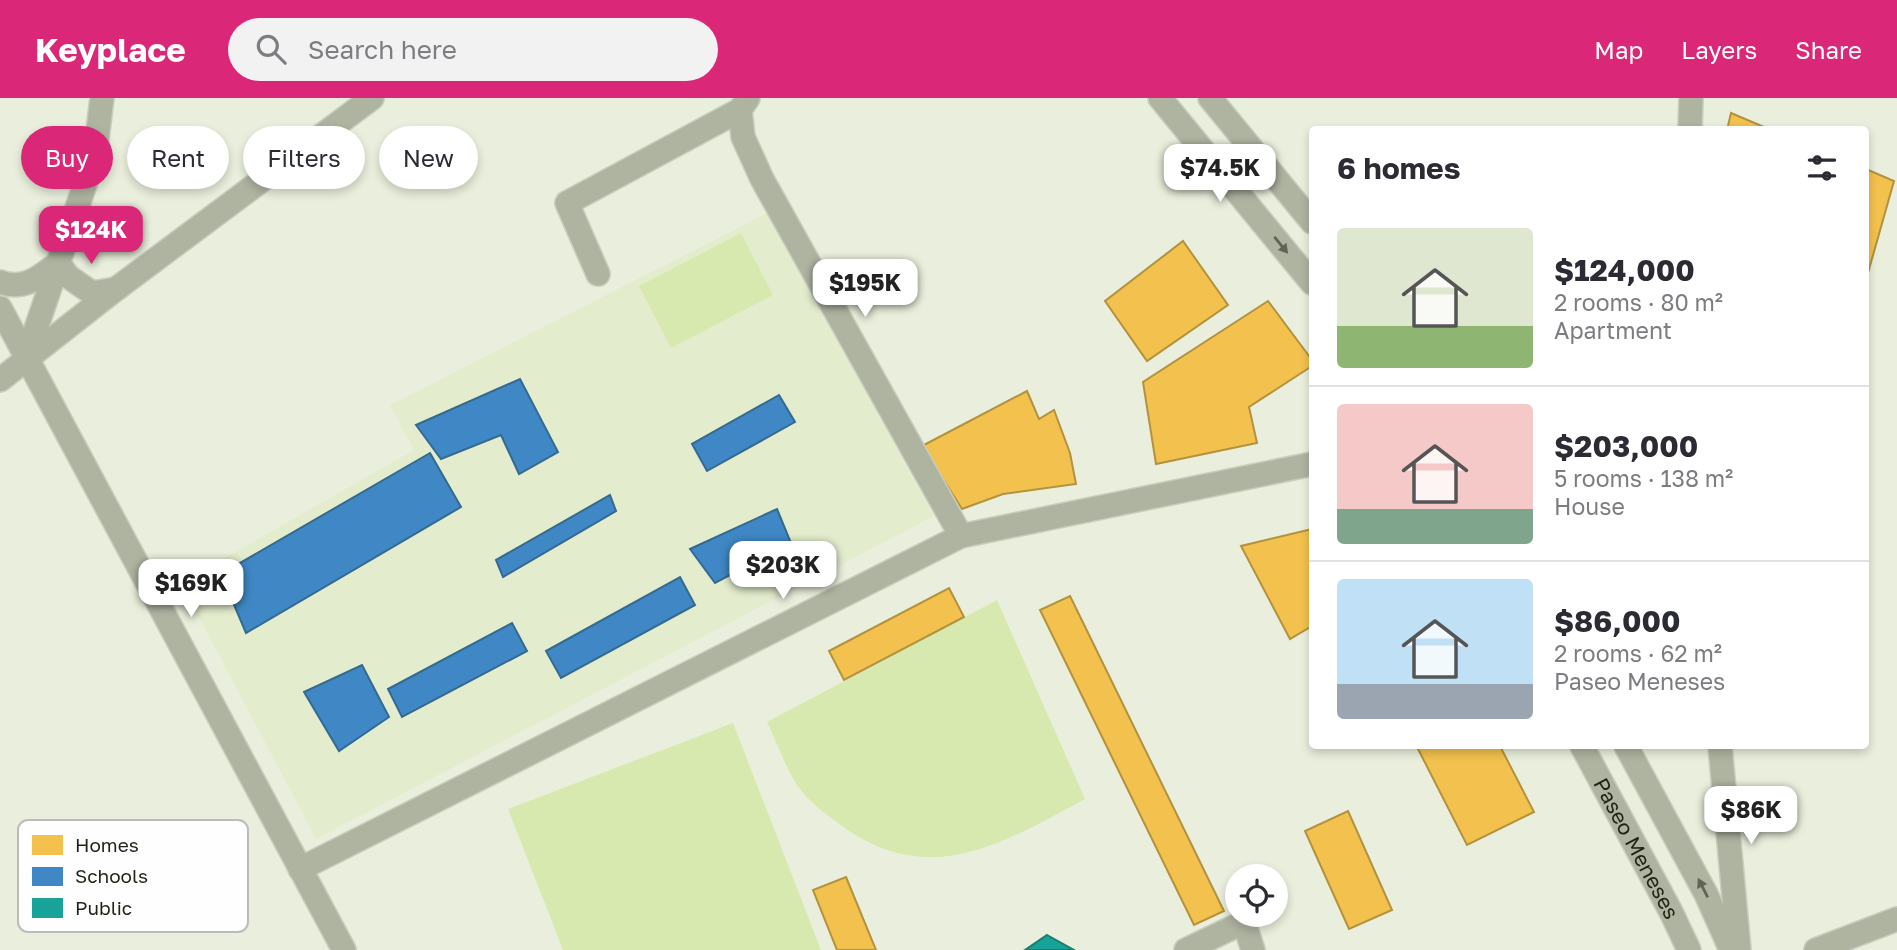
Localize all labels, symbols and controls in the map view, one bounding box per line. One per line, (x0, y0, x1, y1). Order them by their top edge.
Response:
search box (228, 18, 718, 81)
text: Keyplace (35, 30, 186, 69)
icon: search (252, 30, 290, 68)
text: Search here (308, 34, 457, 65)
text: Map (1594, 35, 1643, 64)
text: Layers (1681, 35, 1757, 64)
text: Share (1795, 35, 1862, 64)
chip: Buy (21, 126, 113, 189)
chip: Rent (127, 126, 229, 189)
chip: Filters (243, 126, 365, 189)
chip: New (379, 126, 478, 189)
pin: $74.5K (1163, 144, 1277, 204)
icon: filters (1803, 149, 1841, 187)
text: 6 homes (1337, 150, 1460, 186)
text: $74.5K (1180, 153, 1260, 181)
pin: $124K (42, 206, 140, 266)
text: $124K (55, 215, 127, 243)
one-way arrow (1274, 236, 1289, 254)
text: $124,000 (1554, 252, 1695, 288)
icon: home (1393, 256, 1477, 340)
pin: $195K (816, 260, 914, 319)
text: $195K (829, 268, 901, 296)
text: 2 rooms · 80 m² (1554, 288, 1723, 316)
text: Apartment (1554, 316, 1672, 344)
text: $203,000 (1554, 428, 1698, 464)
icon: home (1393, 432, 1477, 516)
text: 5 rooms · 138 m² (1554, 464, 1733, 492)
text: House (1554, 492, 1625, 520)
pin: $203K (734, 542, 832, 601)
text: $203K (745, 550, 821, 578)
pin: $169K (142, 560, 240, 619)
text: $169K (154, 568, 228, 596)
text: $86,000 (1554, 603, 1680, 639)
icon: home (1393, 607, 1477, 691)
text: 2 rooms · 62 m² (1554, 639, 1722, 667)
text: Paseo Meneses (1554, 667, 1725, 695)
street label: Paseo Meneses (1588, 773, 1685, 923)
pin: $86K (1710, 786, 1792, 846)
text: $86K (1720, 795, 1782, 823)
legend (18, 820, 248, 932)
text: Homes (75, 833, 139, 856)
text: Schools (75, 864, 148, 887)
map controls (1225, 864, 1288, 927)
button: locate (1225, 864, 1288, 927)
one-way arrow (1697, 878, 1708, 898)
text: Public (75, 896, 132, 919)

